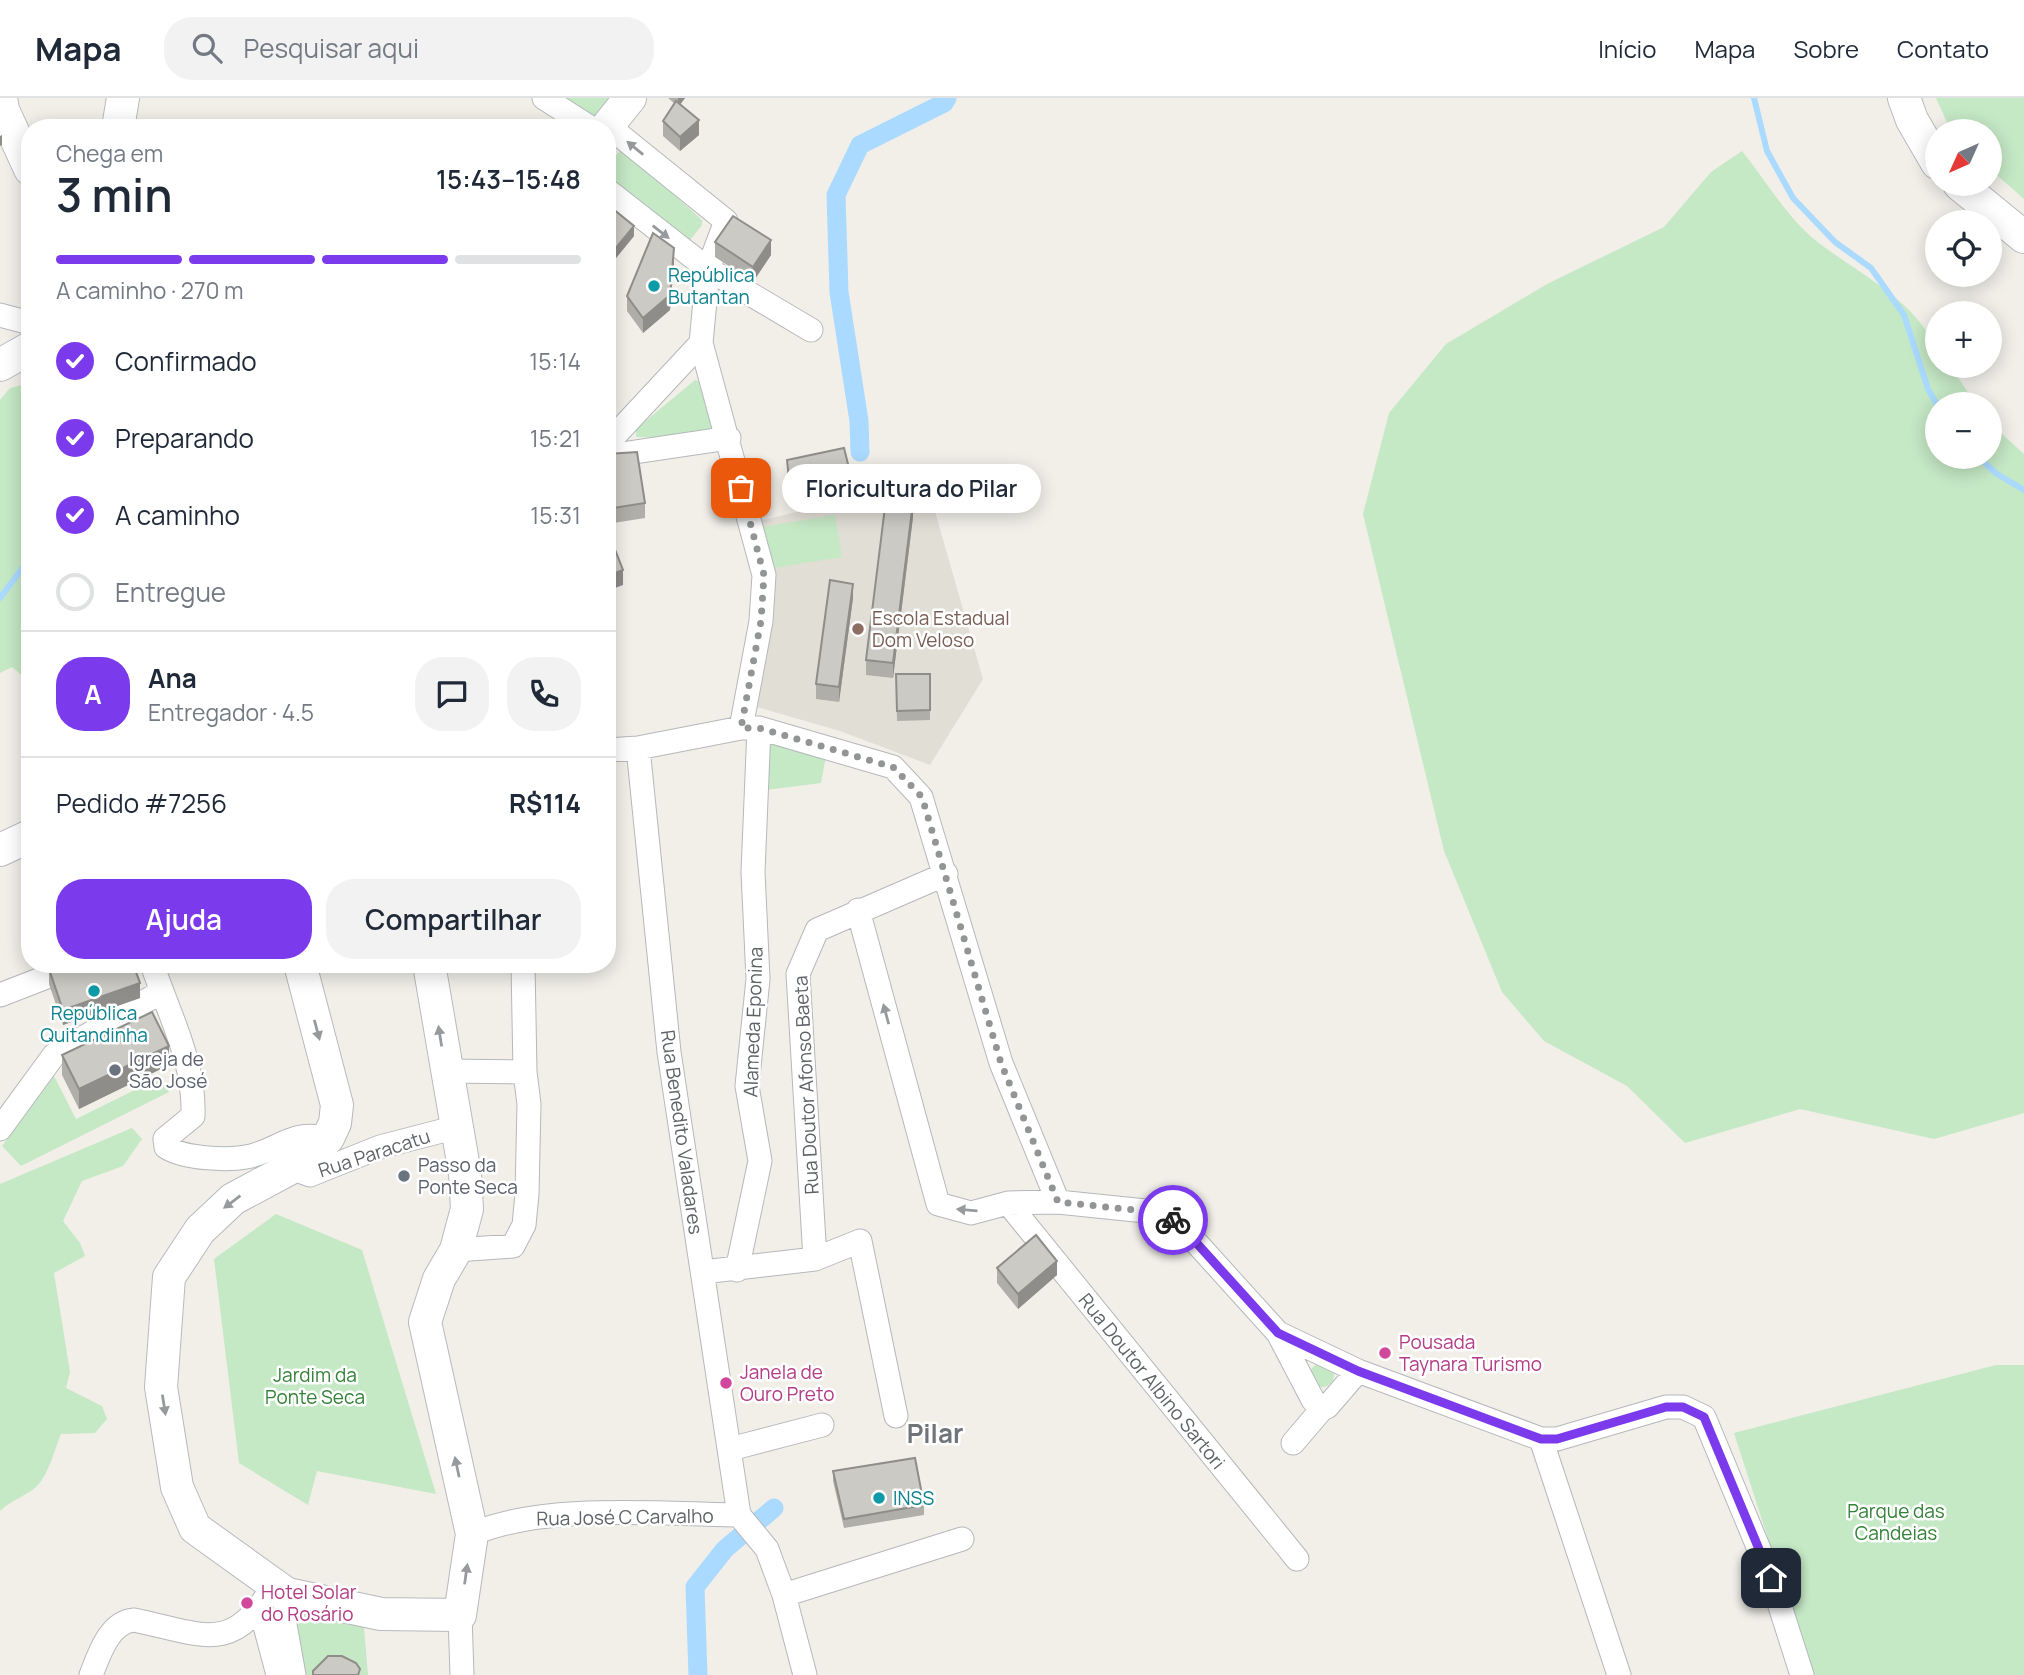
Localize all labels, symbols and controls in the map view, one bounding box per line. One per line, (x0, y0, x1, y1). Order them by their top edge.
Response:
search box (164, 17, 654, 80)
text: Mapa (35, 26, 122, 71)
icon: search (188, 29, 226, 67)
text: Pesquisar aqui (244, 30, 419, 66)
text: Início (1598, 32, 1656, 65)
text: Mapa (1694, 32, 1755, 65)
text: Sobre (1793, 32, 1859, 65)
text: Contato (1897, 32, 1989, 65)
north arrow (1925, 119, 2002, 196)
map controls (1925, 119, 2002, 469)
text: Chega em (56, 137, 163, 169)
one-way arrow (627, 141, 644, 156)
text: 15:43–15:48 (436, 161, 581, 197)
text: 3 min (56, 163, 173, 226)
button: locate (1925, 210, 2002, 287)
one-way arrow (652, 224, 670, 238)
place label: República Butantan (668, 262, 754, 310)
text: A caminho · 270 m (56, 274, 244, 306)
marker: República Butantan (646, 278, 662, 294)
button: + (1925, 301, 2002, 378)
icon: check (56, 342, 94, 380)
text: Confirmado (115, 343, 257, 379)
text: 15:14 (529, 345, 581, 377)
button: − (1925, 392, 2002, 469)
icon: check (56, 419, 94, 457)
text: Preparando (115, 420, 254, 456)
text: 15:21 (530, 422, 581, 454)
pin (711, 458, 771, 518)
callout: Floricultura do Pilar (783, 464, 1042, 512)
icon: bag (722, 469, 760, 507)
text: Floricultura do Pilar (806, 472, 1017, 504)
icon: check (56, 496, 94, 534)
text: A caminho (115, 497, 240, 533)
text: 15:31 (530, 499, 581, 531)
text: Entregue (115, 574, 226, 610)
place label: Escola Estadual Dom Veloso (872, 605, 1010, 653)
marker: Escola Estadual Dom Veloso (850, 621, 866, 637)
button: chat (415, 657, 489, 731)
button: phone (507, 657, 581, 731)
text: Ana (148, 660, 197, 696)
text: A (84, 676, 102, 712)
text: Entregador · 4.5 (148, 696, 314, 728)
text: Pedido #7256 (56, 785, 227, 821)
text: R$114 (509, 785, 581, 821)
button: Ajuda (56, 879, 312, 959)
button: Compartilhar (326, 879, 581, 959)
street label: Alameda Eponina (737, 946, 769, 1098)
street label: Rua Doutor Afonso Baeta (787, 975, 825, 1195)
marker: República Quitandinha (86, 983, 102, 999)
place label: República Quitandinha (40, 1000, 148, 1048)
one-way arrow (881, 1003, 891, 1024)
one-way arrow (312, 1020, 322, 1041)
one-way arrow (434, 1025, 445, 1047)
street label: Rua Benedito Valadares (655, 1028, 709, 1236)
place label: Igreja de São José (129, 1046, 207, 1094)
marker: Igreja de São José (107, 1062, 123, 1078)
street label: Rua Paracatu (315, 1123, 433, 1183)
place label: Passo da Ponte Seca (418, 1152, 518, 1200)
marker: Passo da Ponte Seca (396, 1168, 412, 1184)
courier (1138, 1185, 1208, 1255)
one-way arrow (224, 1194, 242, 1209)
icon: bike (1154, 1201, 1192, 1239)
one-way arrow (956, 1204, 978, 1215)
street label: Rua Doutor Albino Sartori (1073, 1288, 1231, 1474)
place label: Pousada Taynara Turismo (1399, 1329, 1542, 1377)
marker: Pousada Taynara Turismo (1377, 1345, 1393, 1361)
place label: Janela de Ouro Preto (740, 1359, 834, 1407)
park label: Jardim da Ponte Seca (265, 1362, 365, 1410)
marker: Janela de Ouro Preto (718, 1375, 734, 1391)
one-way arrow (159, 1394, 170, 1416)
district label: Pilar (907, 1415, 963, 1451)
one-way arrow (452, 1456, 463, 1478)
place label: INSS (893, 1485, 934, 1511)
marker: INSS (871, 1490, 887, 1506)
park label: Parque das Candeias (1847, 1498, 1945, 1546)
street label: Rua José C Carvalho (536, 1502, 714, 1532)
pin (1741, 1548, 1801, 1608)
icon: home (1752, 1559, 1790, 1597)
one-way arrow (461, 1563, 472, 1585)
place label: Hotel Solar do Rosário (261, 1579, 357, 1627)
marker: Hotel Solar do Rosário (239, 1595, 255, 1611)

